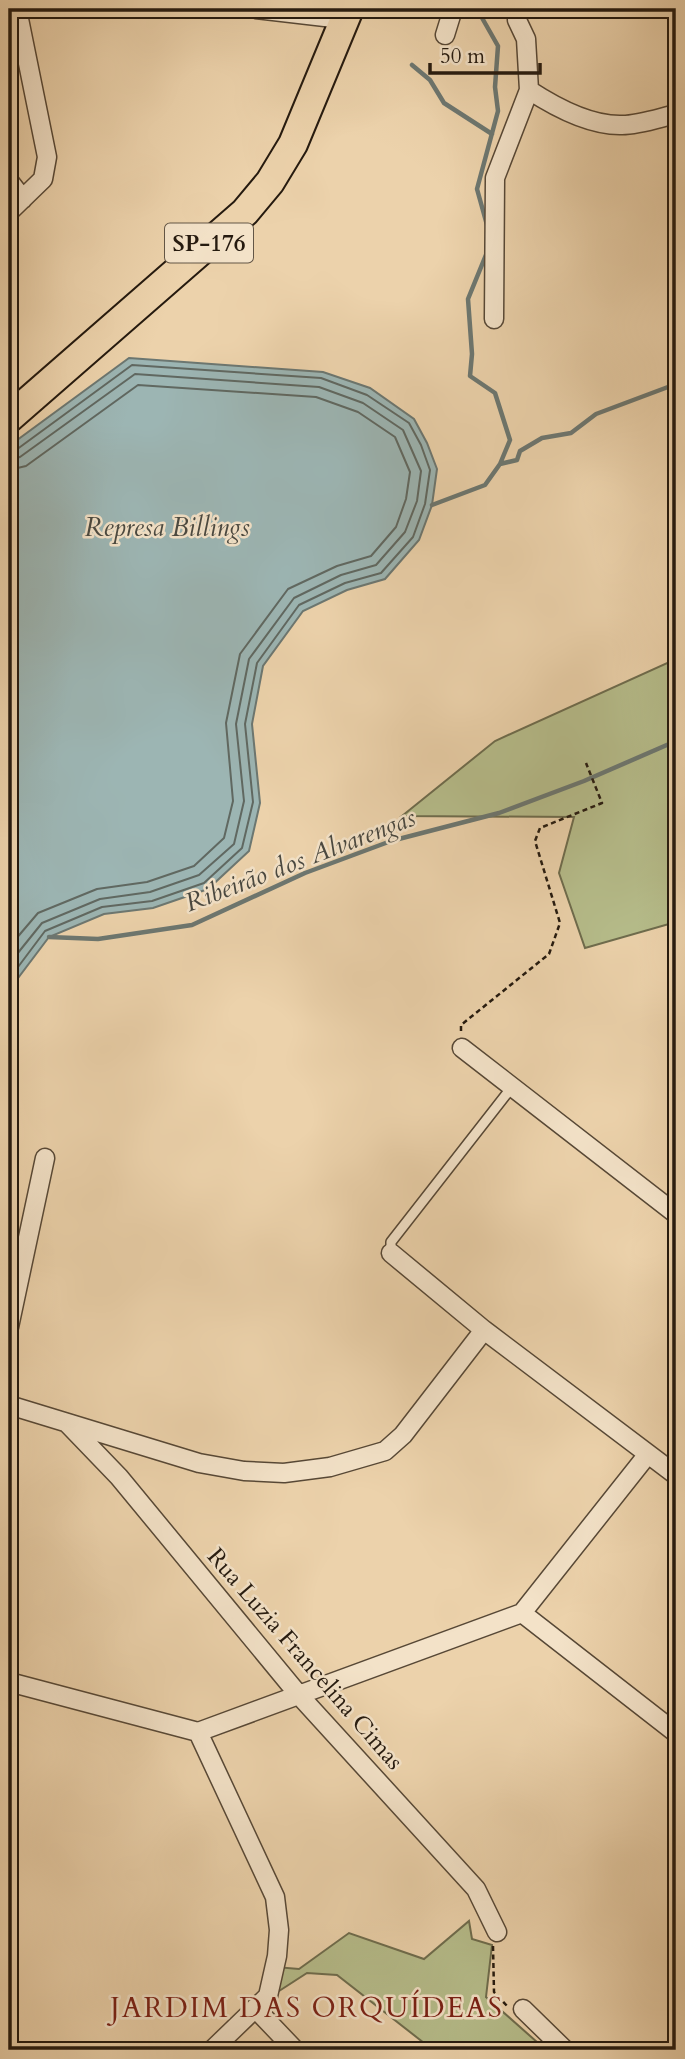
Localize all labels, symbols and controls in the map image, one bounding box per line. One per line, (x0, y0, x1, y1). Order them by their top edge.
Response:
scale bar (430, 32, 540, 76)
text: 50 m (440, 42, 485, 71)
road number: SP-176 (165, 224, 253, 262)
water label: Represa Billings (84, 510, 250, 545)
water label: Ribeirão dos Alvarengas (180, 800, 421, 920)
street label: Rua Luzia Francelina Cimas (199, 1541, 411, 1777)
district label: JARDIM DAS ORQUÍDEAS (106, 1989, 504, 2027)

